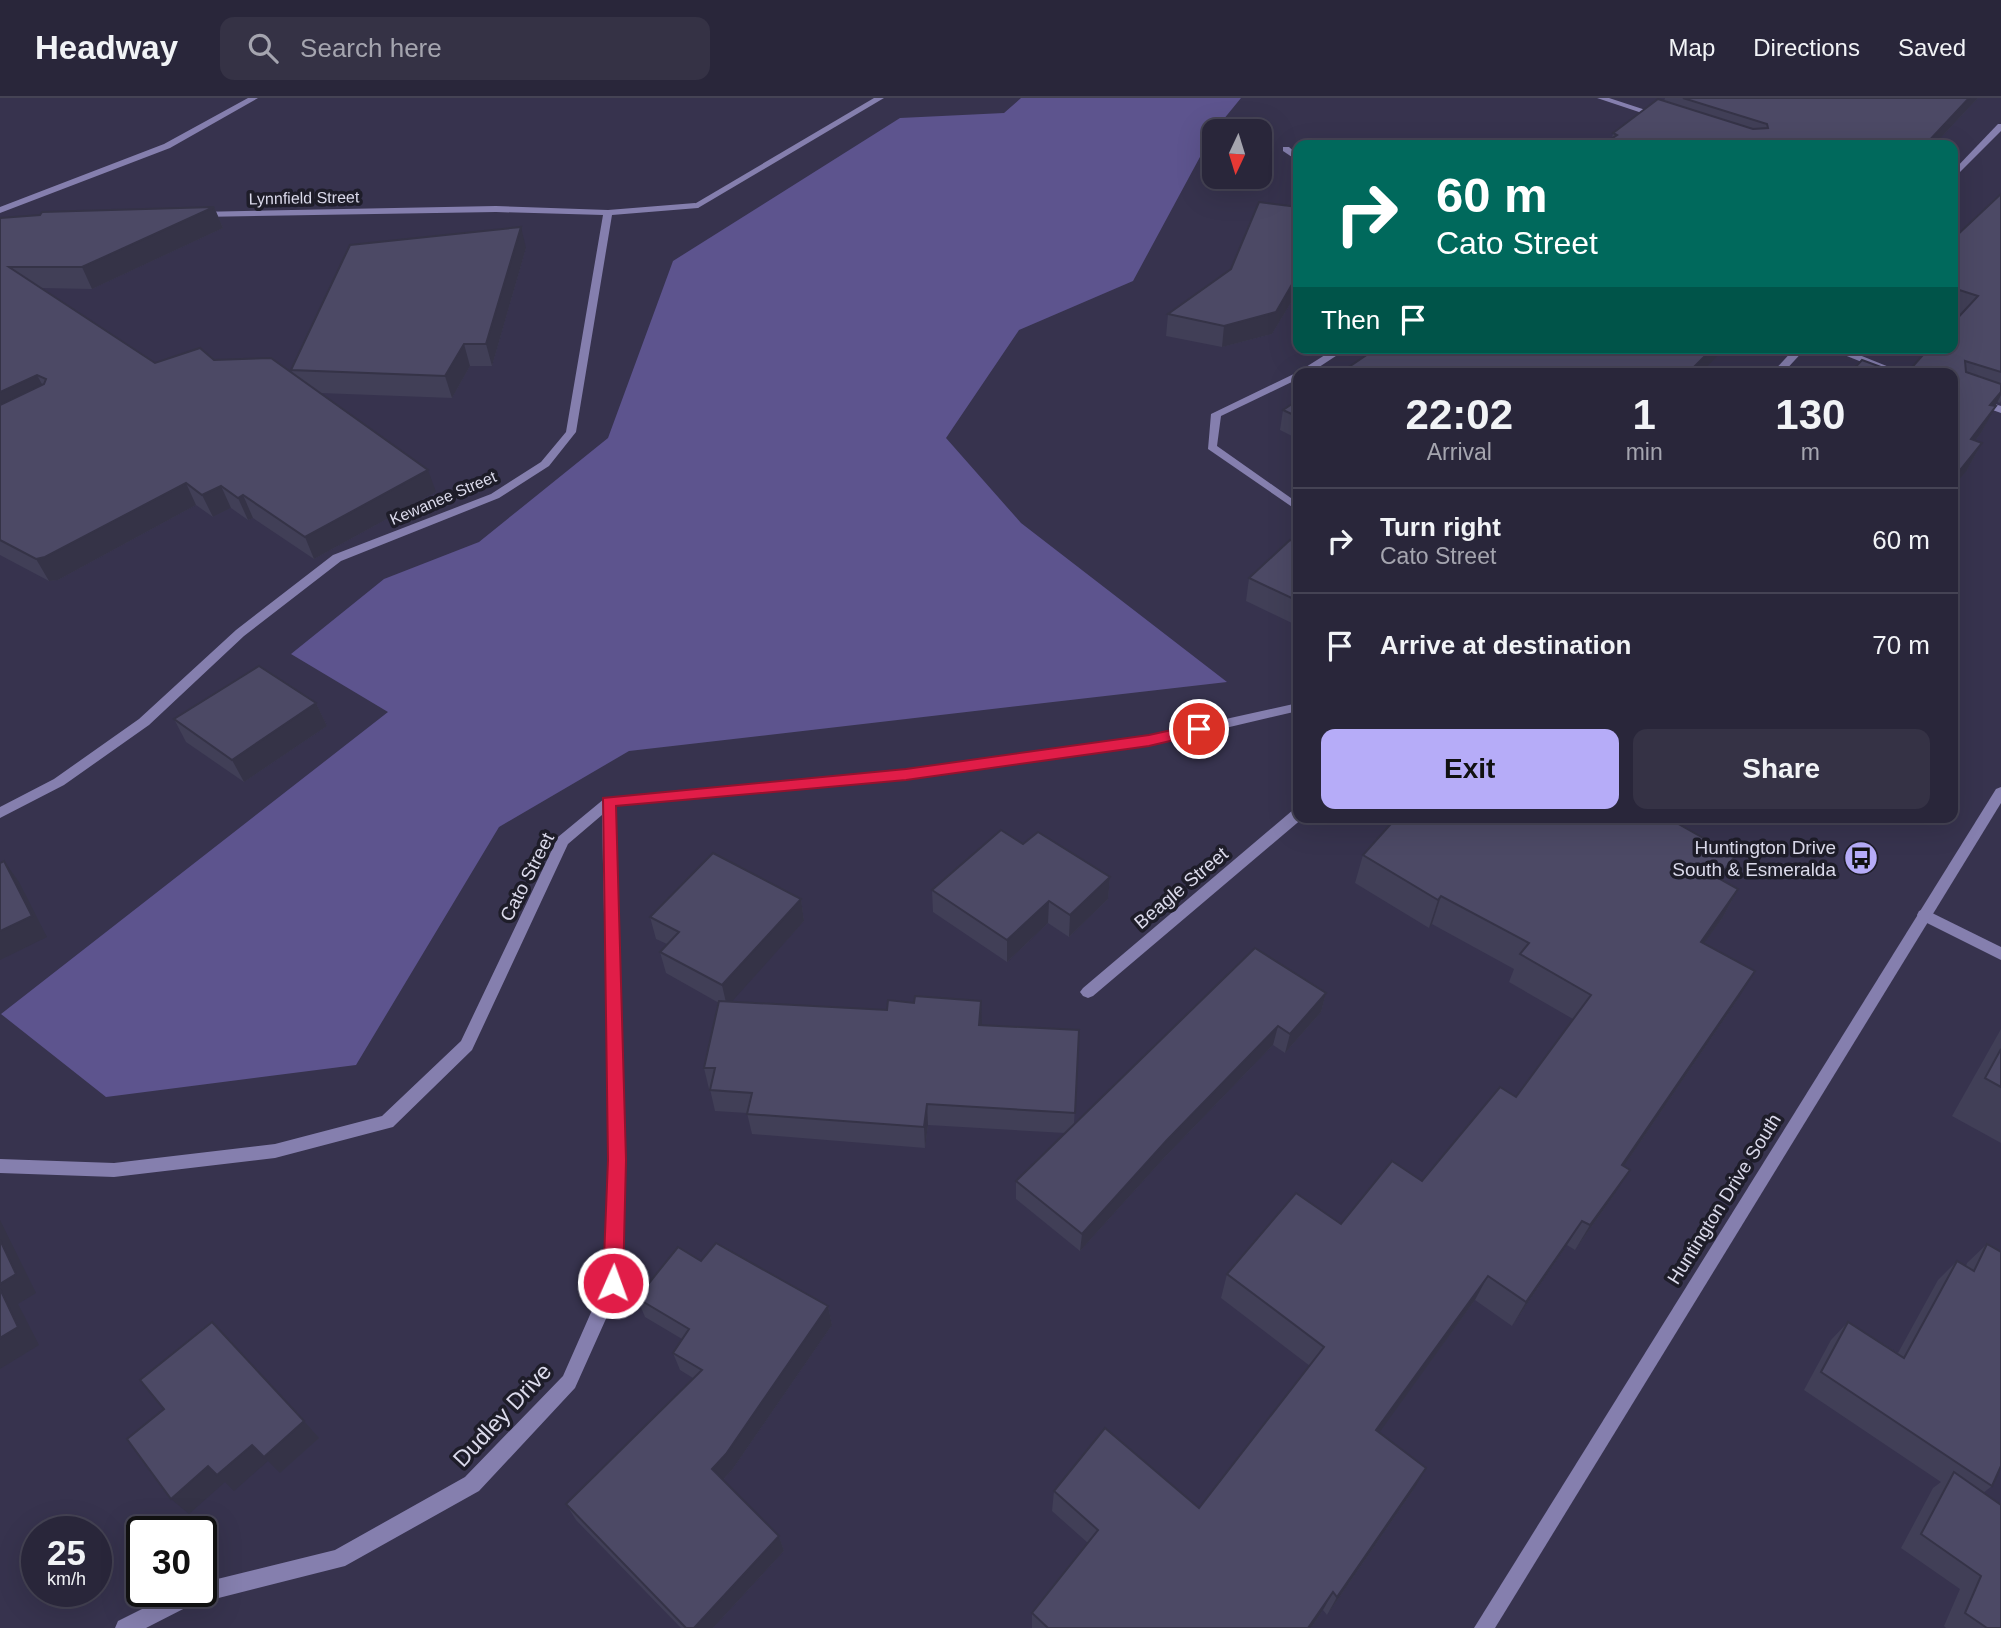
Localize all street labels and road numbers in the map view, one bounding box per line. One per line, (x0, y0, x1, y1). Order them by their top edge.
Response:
street label: Lynnfield Street (249, 189, 360, 207)
street label: Kewanee Street (387, 468, 499, 528)
street label: Cato Street (496, 829, 558, 925)
street label: Beagle Street (1130, 842, 1232, 933)
street label: Huntington Drive South (1663, 1110, 1785, 1288)
street label: Dudley Drive (448, 1358, 556, 1472)

